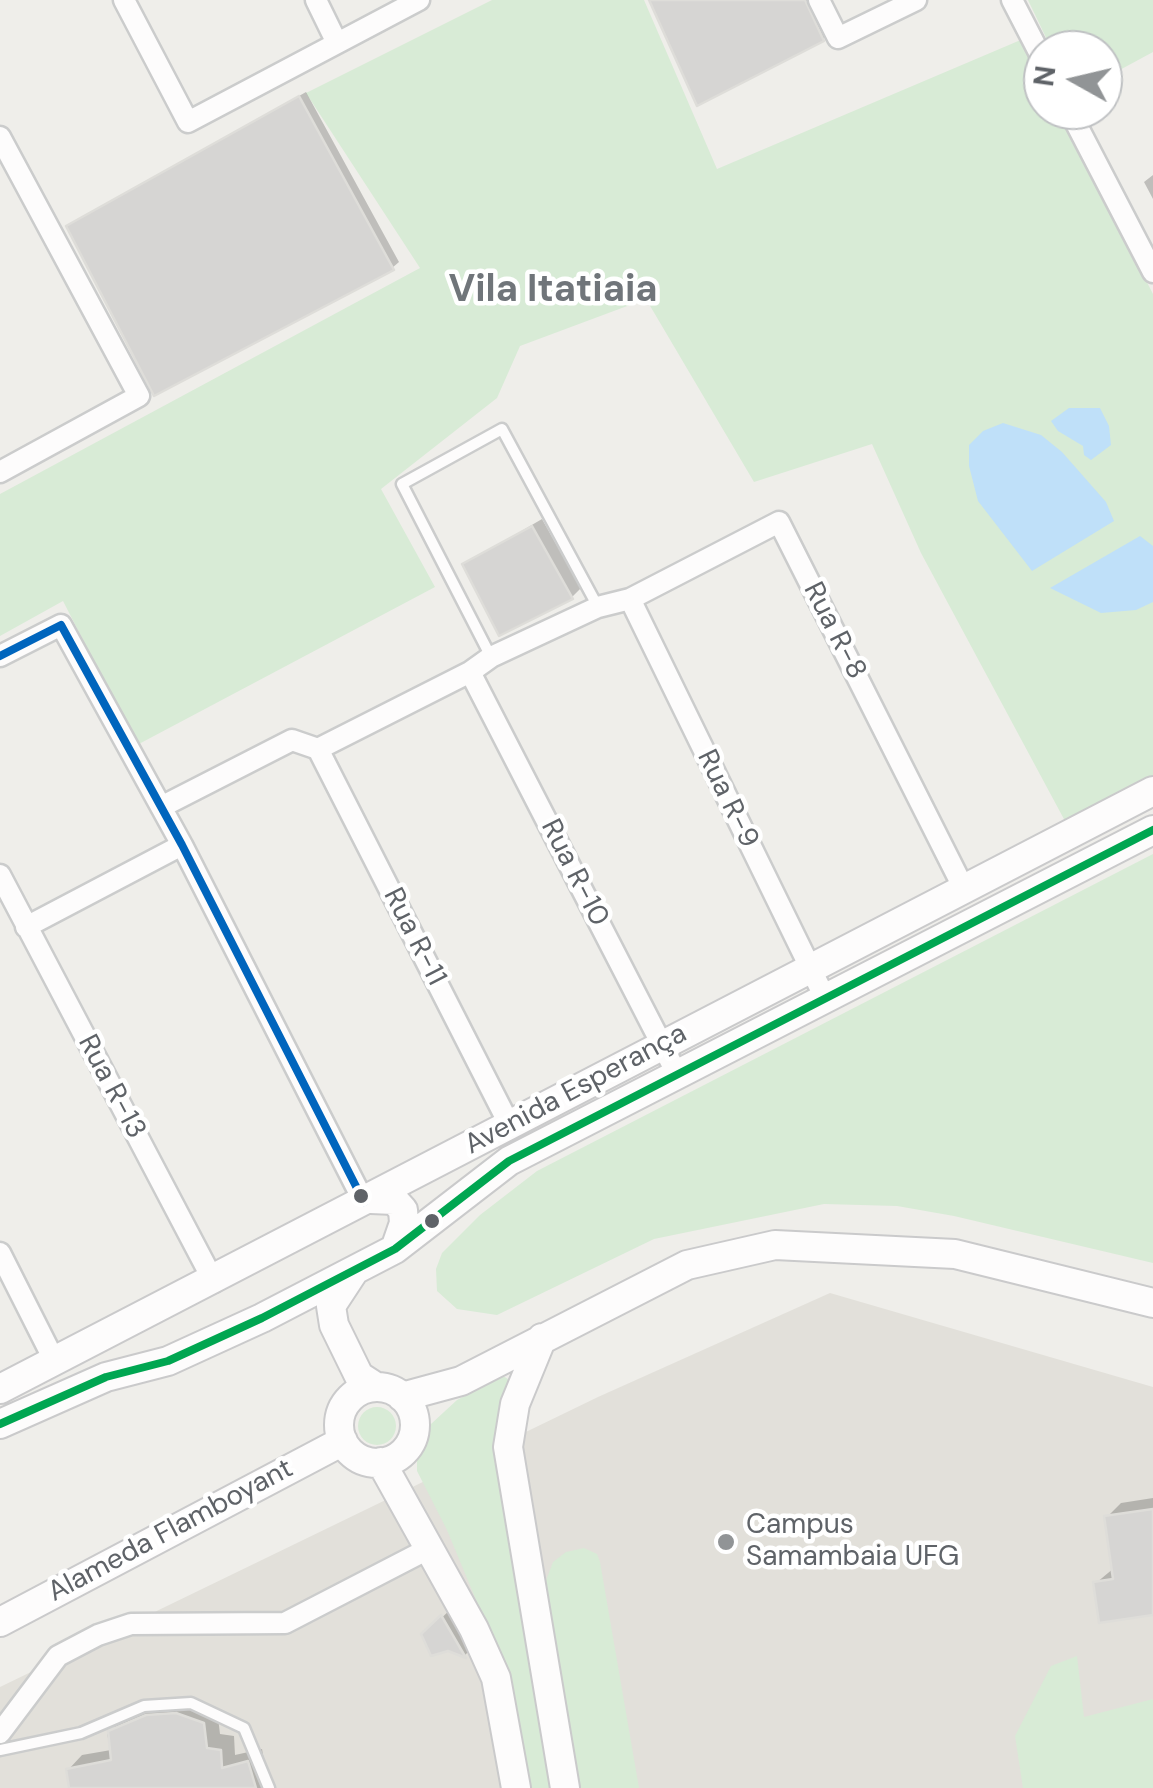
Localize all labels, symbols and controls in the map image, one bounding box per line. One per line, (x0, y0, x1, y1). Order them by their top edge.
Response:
north arrow (1023, 30, 1123, 130)
text: N (1025, 63, 1065, 89)
district label: Vila Itatiaia (448, 268, 658, 314)
street label: Rua R-8 (795, 577, 873, 685)
street label: Rua R-9 (689, 745, 765, 853)
street label: Rua R-10 (533, 814, 615, 932)
street label: Rua R-11 (375, 883, 453, 991)
street label: Avenida Esperança (459, 1017, 693, 1163)
street label: Rua R-13 (70, 1029, 152, 1145)
unlabelled marker (351, 1186, 371, 1206)
unlabelled marker (422, 1211, 442, 1231)
street label: Alameda Flamboyant (43, 1452, 299, 1610)
place label: Campus Samambaia UFG (746, 1509, 959, 1575)
marker: Campus Samambaia UFG (715, 1531, 737, 1553)

